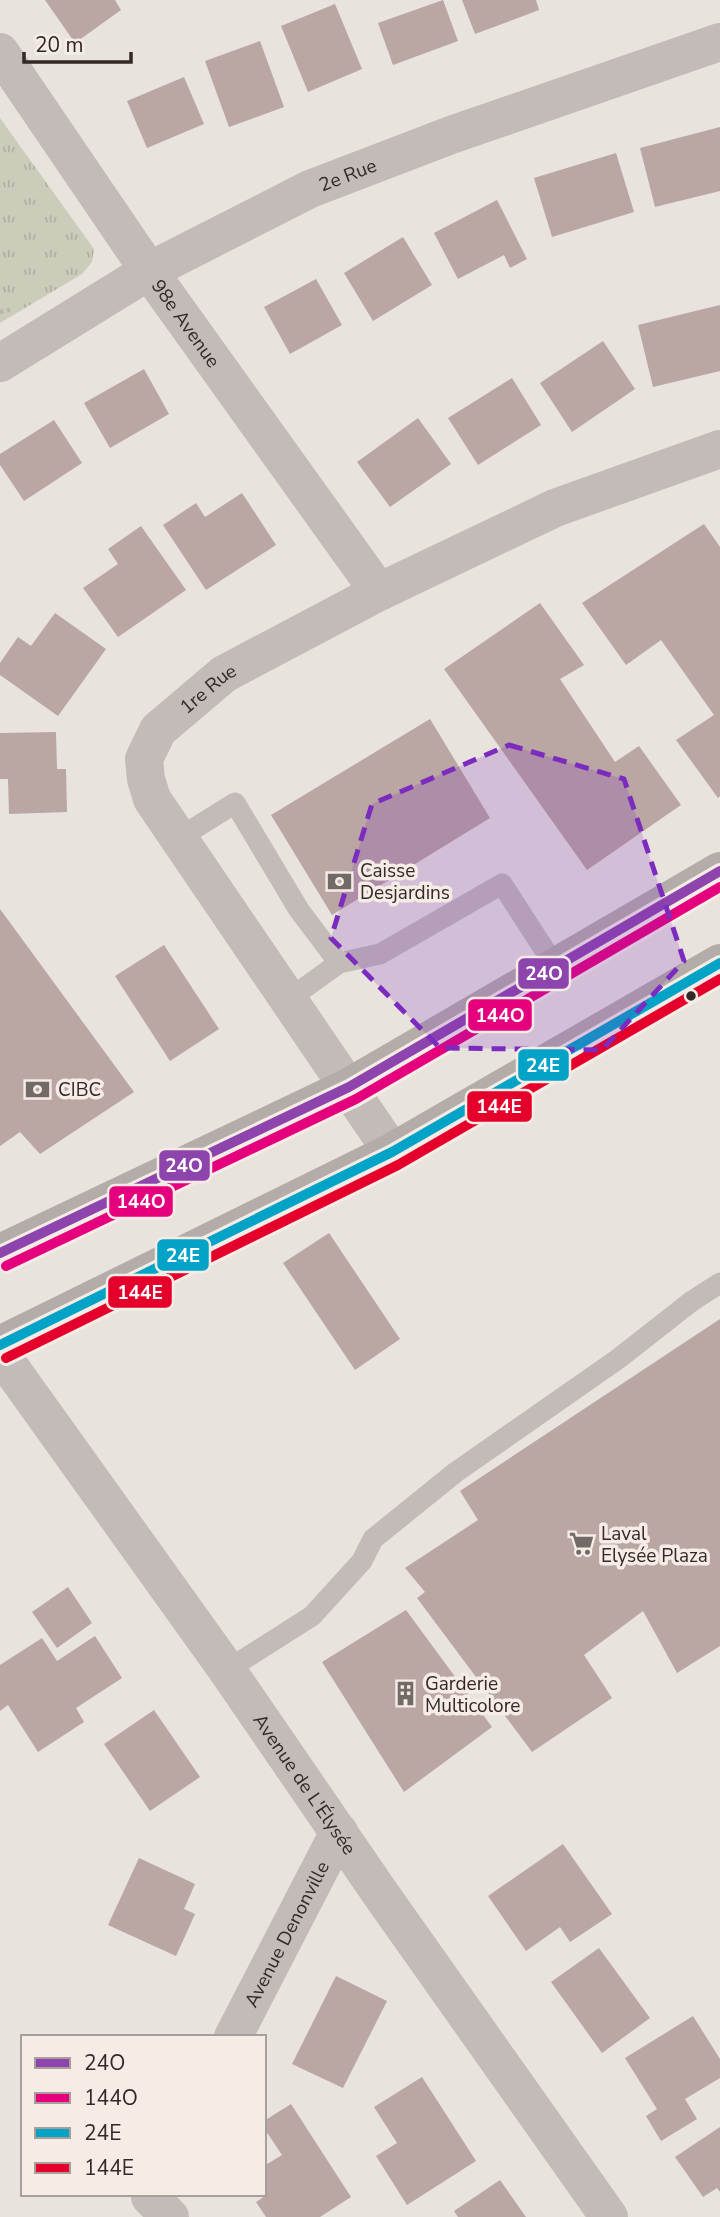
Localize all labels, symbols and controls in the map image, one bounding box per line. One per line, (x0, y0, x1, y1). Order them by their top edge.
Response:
scale bar (24, 21, 131, 65)
text: 20 m (35, 31, 84, 59)
street label: 2e Rue (315, 153, 381, 198)
street label: 98e Avenue (145, 274, 226, 373)
street label: 1re Rue (174, 658, 241, 720)
place label: Caisse Desjardins (360, 858, 450, 906)
bank icon: Caisse Desjardins (326, 867, 354, 895)
line badge: 24O (517, 957, 570, 990)
text: 24O (525, 961, 563, 987)
unlabelled marker (684, 989, 698, 1003)
line badge: 144O (467, 998, 533, 1032)
text: 144O (475, 1003, 525, 1029)
line badge: 24E (517, 1048, 570, 1082)
text: 24E (526, 1053, 560, 1079)
bank icon: CIBC (24, 1075, 52, 1103)
place label: CIBC (58, 1077, 101, 1103)
line badge: 144E (466, 1090, 533, 1123)
text: 144E (476, 1094, 522, 1120)
line badge: 24O (158, 1149, 211, 1182)
text: 24O (165, 1153, 203, 1179)
line badge: 144O (108, 1185, 174, 1218)
text: 144O (116, 1189, 166, 1215)
line badge: 24E (156, 1238, 210, 1272)
text: 24E (166, 1243, 200, 1269)
line badge: 144E (107, 1275, 173, 1309)
text: 144E (117, 1280, 163, 1306)
place label: Laval Elysée Plaza (601, 1521, 708, 1569)
supermarket icon: Laval Elysée Plaza (567, 1530, 595, 1558)
place label: Garderie Multicolore (425, 1671, 520, 1719)
building icon: Garderie Multicolore (391, 1680, 419, 1708)
street label: Avenue de L'Élysée (247, 1709, 362, 1860)
street label: Avenue Denonville (239, 1857, 336, 2012)
legend (21, 2035, 266, 2196)
text: 24O (84, 2049, 125, 2077)
text: 144O (84, 2084, 138, 2112)
text: 24E (84, 2119, 121, 2147)
text: 144E (84, 2154, 134, 2182)

